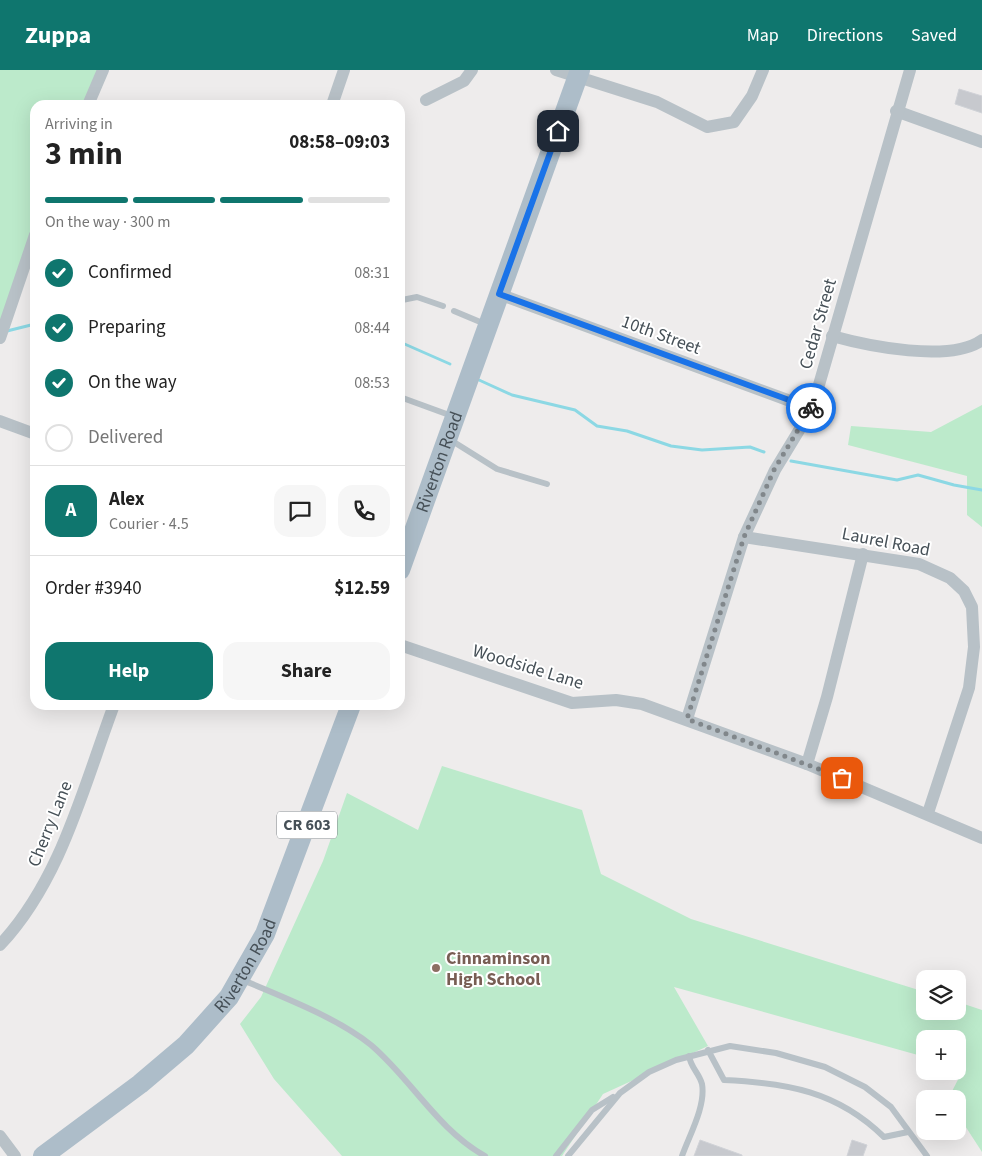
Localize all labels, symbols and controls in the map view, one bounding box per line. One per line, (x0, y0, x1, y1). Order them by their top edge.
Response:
text: Zuppa (25, 18, 91, 53)
text: Map (747, 23, 779, 48)
text: Directions (807, 23, 883, 48)
text: Saved (911, 23, 957, 48)
pin (537, 110, 579, 152)
text: Arriving in (45, 113, 113, 135)
icon: home (544, 117, 572, 145)
text: 08:58–09:03 (289, 129, 390, 156)
text: 3 min (45, 131, 123, 177)
text: On the way · 300 m (45, 211, 170, 233)
icon: check (45, 259, 73, 287)
text: Confirmed (88, 259, 172, 286)
text: 08:31 (354, 262, 390, 284)
street label: Cedar Street (793, 276, 843, 372)
street label: 10th Street (618, 309, 704, 361)
icon: check (45, 314, 73, 342)
text: Preparing (88, 314, 166, 341)
text: 08:44 (354, 317, 390, 339)
icon: check (45, 369, 73, 397)
text: On the way (88, 369, 177, 396)
text: 08:53 (354, 372, 390, 394)
courier (786, 383, 836, 433)
icon: bike (797, 394, 825, 422)
street label: Riverton Road (409, 408, 469, 516)
text: Delivered (88, 424, 163, 451)
button: chat (274, 485, 326, 537)
button: phone (338, 485, 390, 537)
text: Alex (109, 486, 145, 513)
text: A (66, 497, 76, 524)
text: Courier · 4.5 (109, 513, 189, 535)
street label: Laurel Road (840, 521, 932, 563)
text: Order #3940 (45, 575, 142, 602)
text: $12.59 (334, 575, 390, 602)
street label: Woodside Lane (469, 638, 587, 696)
button: Help (45, 642, 213, 700)
button: Share (223, 642, 390, 700)
pin (821, 757, 863, 799)
icon: bag (828, 764, 856, 792)
street label: Cherry Lane (21, 777, 79, 871)
road number: CR 603 (277, 812, 337, 838)
street label: Riverton Road (208, 915, 282, 1018)
place label: Cinnaminson High School (446, 946, 550, 992)
marker: Cinnaminson High School (430, 962, 442, 974)
map controls (916, 970, 966, 1140)
button: layers (916, 970, 966, 1020)
button: + (916, 1030, 966, 1080)
button: − (916, 1090, 966, 1140)

